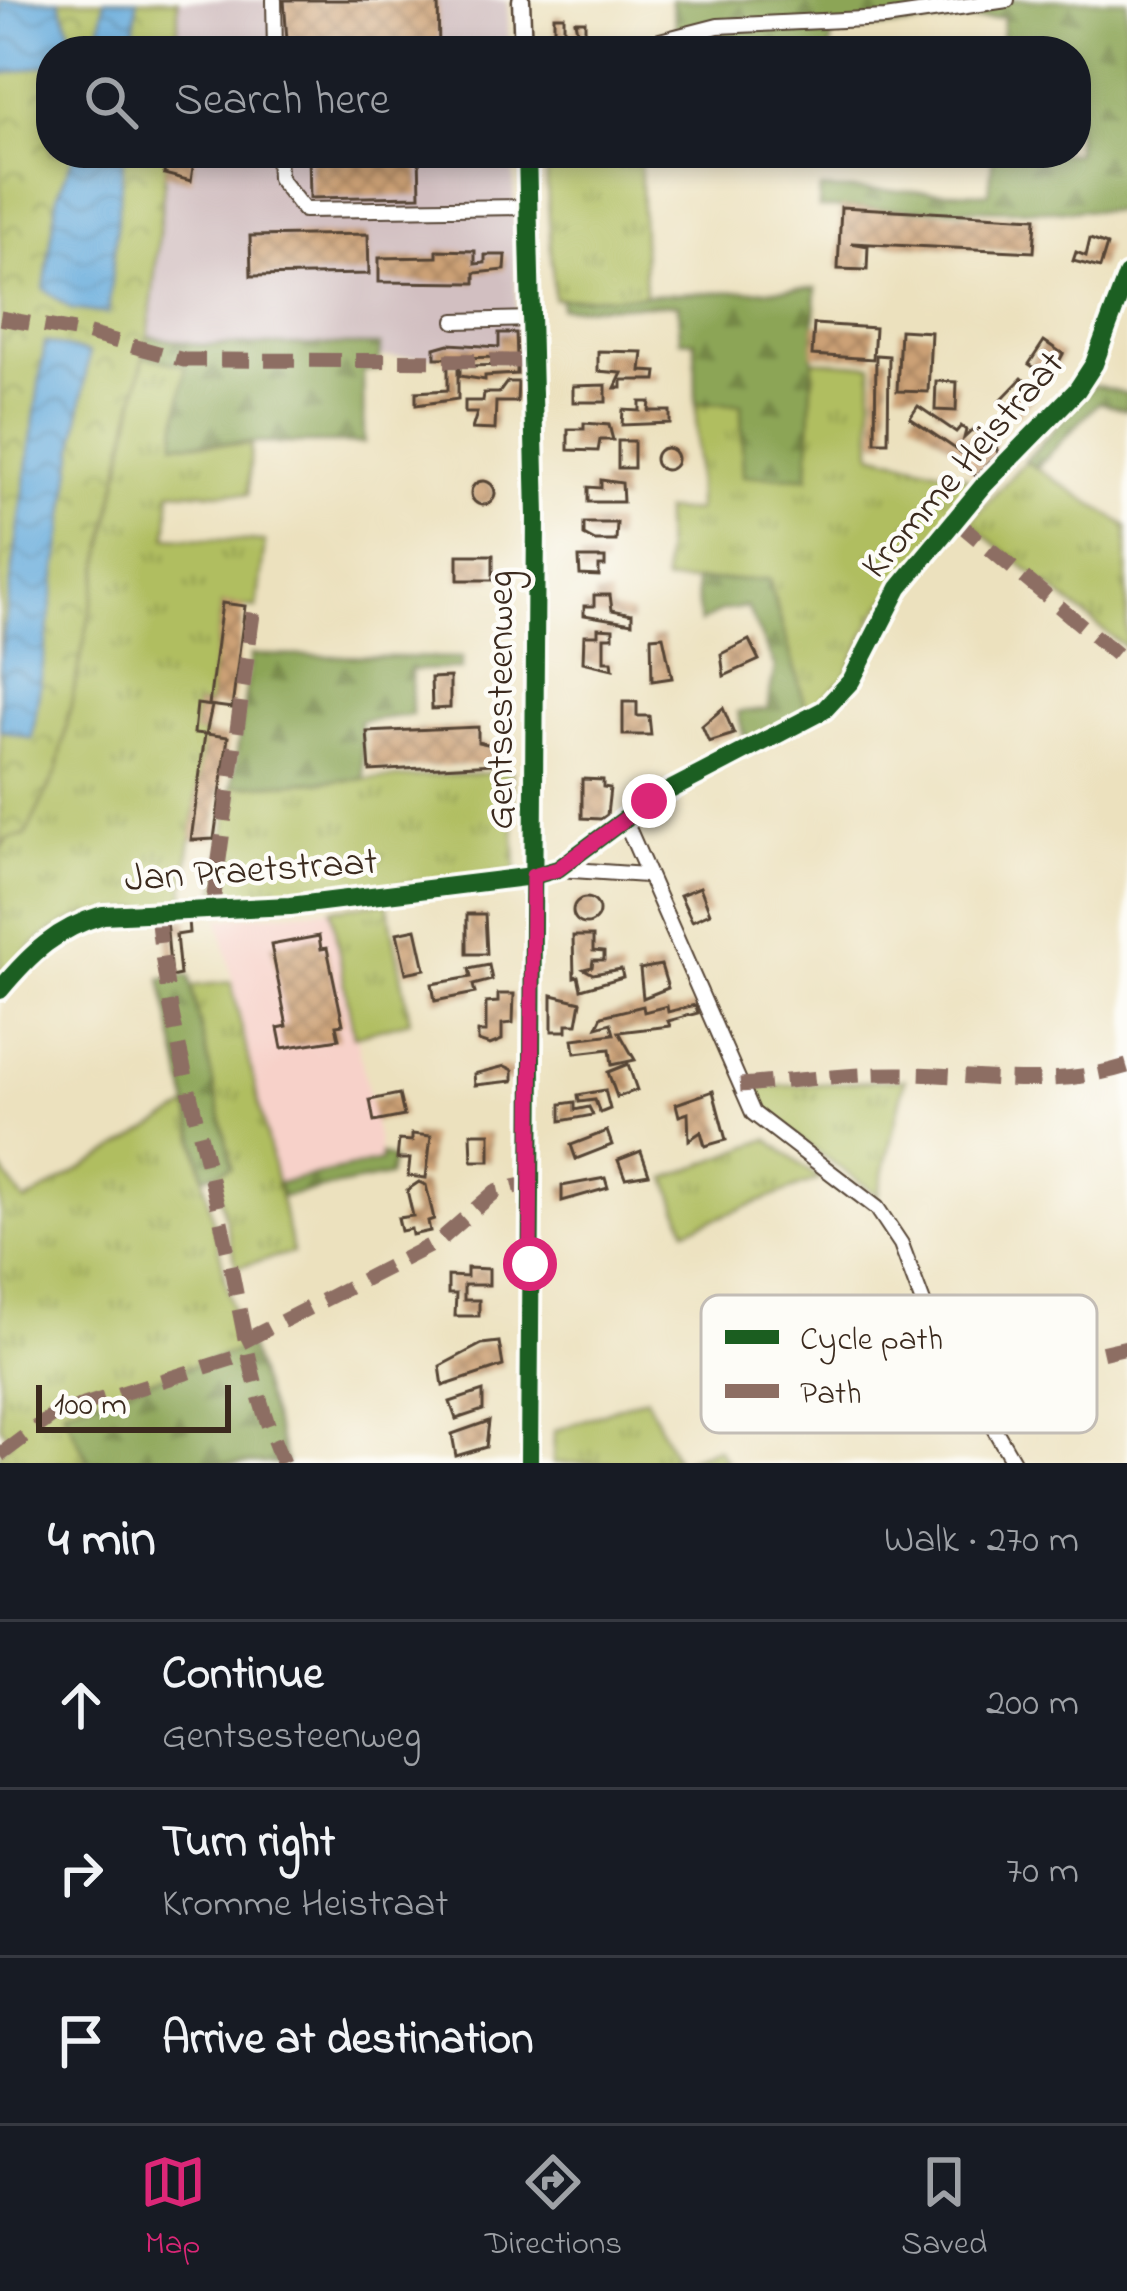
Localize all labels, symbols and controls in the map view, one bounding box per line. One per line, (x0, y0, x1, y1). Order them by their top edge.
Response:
search box (36, 36, 1091, 168)
icon: search (78, 69, 144, 135)
text: Search here (174, 69, 390, 135)
street label: Kromme Heistraat (849, 339, 1079, 593)
street label: Gentsesteenweg (474, 570, 531, 830)
route end (622, 774, 676, 828)
street label: Jan Praetstraat (123, 835, 379, 909)
route start (503, 1237, 557, 1291)
legend (701, 1295, 1097, 1433)
text: Cycle path (800, 1317, 943, 1365)
text: Path (800, 1371, 862, 1419)
scale bar (36, 1379, 231, 1432)
text: 100 m (54, 1382, 127, 1430)
text: 4 min (48, 1504, 156, 1579)
text: Walk · 270 m (884, 1513, 1079, 1570)
text: Continue (162, 1643, 323, 1709)
icon: ahead (48, 1672, 114, 1738)
text: 200 m (986, 1676, 1079, 1733)
text: Gentsesteenweg (162, 1709, 421, 1766)
text: Turn right (162, 1811, 335, 1877)
icon: right (48, 1840, 114, 1906)
text: 70 m (1006, 1844, 1079, 1901)
text: Kromme Heistraat (162, 1877, 448, 1934)
icon: arrive (48, 2008, 114, 2074)
text: Arrive at destination (162, 2008, 533, 2074)
tab: Map (140, 2149, 206, 2269)
tab: Directions (485, 2149, 622, 2269)
tab: Saved (901, 2149, 987, 2269)

